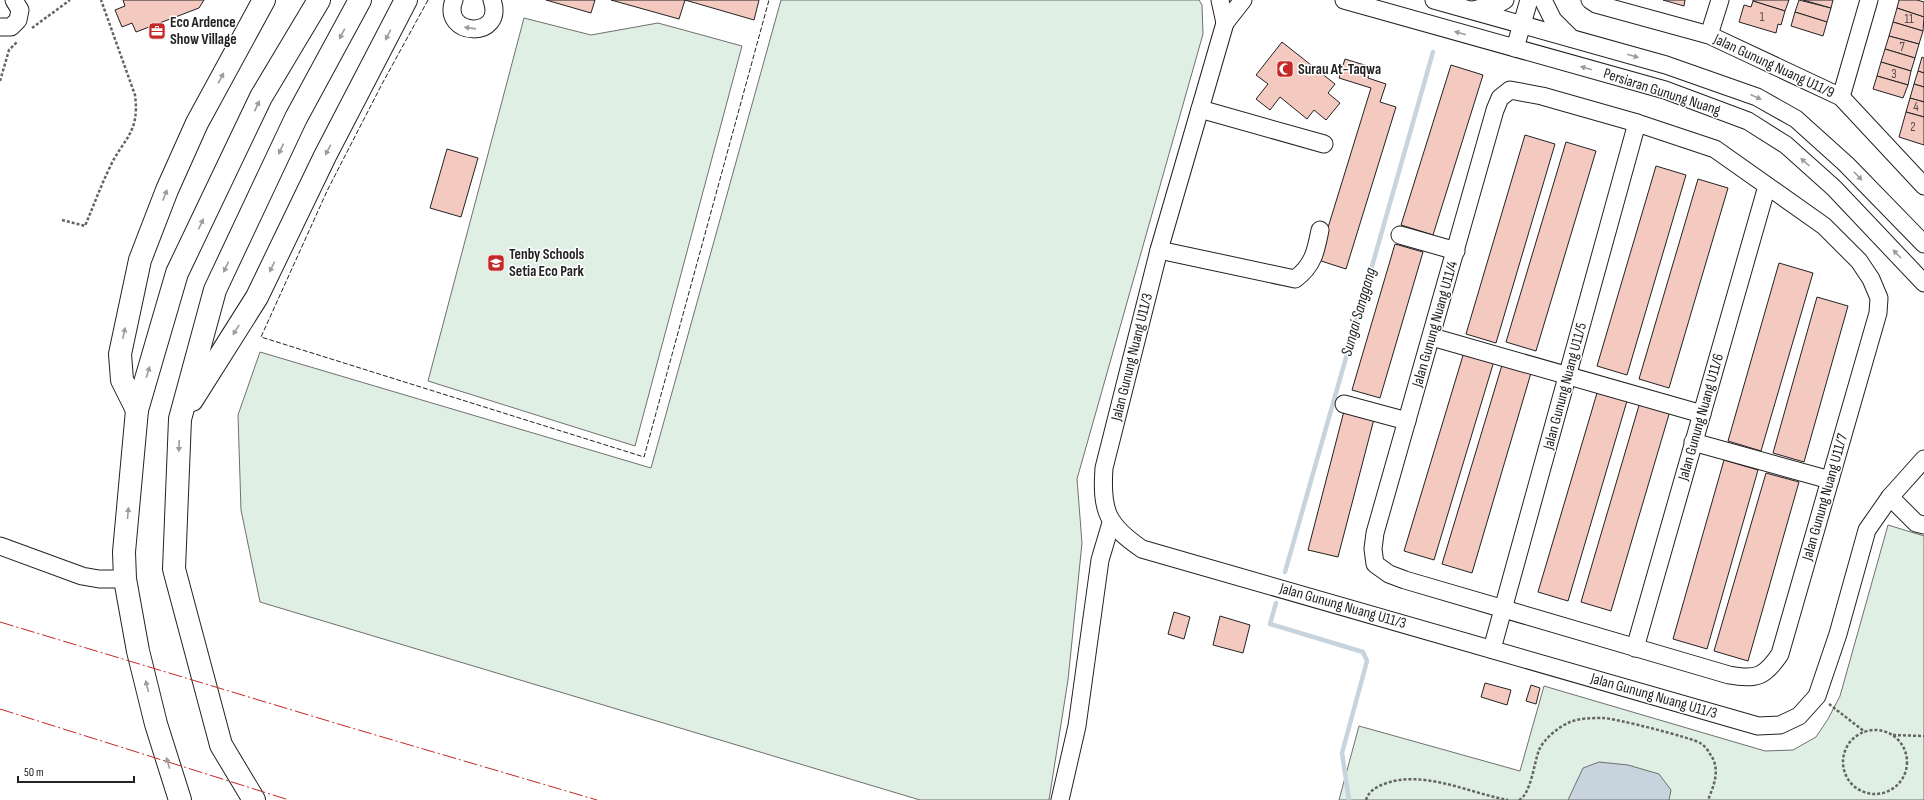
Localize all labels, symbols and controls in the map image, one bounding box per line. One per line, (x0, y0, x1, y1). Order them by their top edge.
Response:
house number: 1 (1760, 9, 1765, 25)
house number: 11 (1904, 11, 1914, 27)
place label: Eco Ardence Show Village (170, 13, 237, 49)
office icon: Eco Ardence Show Village (147, 21, 167, 41)
one-way arrow (464, 25, 477, 31)
one-way arrow (338, 28, 345, 40)
one-way arrow (385, 29, 392, 40)
one-way arrow (1454, 29, 1467, 35)
street label: Jalan Gunung Nuang U11/9 (1710, 29, 1837, 102)
house number: 7 (1899, 39, 1905, 55)
one-way arrow (1627, 53, 1639, 59)
mosque icon: Surau At-Taqwa (1275, 59, 1295, 79)
place label: Surau At-Taqwa (1298, 60, 1381, 79)
street label: Persiaran Gunung Nuang (1601, 64, 1723, 120)
one-way arrow (1579, 65, 1591, 71)
house number: 3 (1891, 66, 1897, 82)
one-way arrow (217, 72, 224, 84)
one-way arrow (1751, 94, 1762, 100)
house number: 4 (1913, 99, 1919, 115)
one-way arrow (254, 101, 260, 112)
house number: 2 (1910, 119, 1916, 135)
one-way arrow (278, 144, 284, 155)
one-way arrow (325, 144, 332, 156)
one-way arrow (1800, 158, 1811, 167)
one-way arrow (1854, 171, 1863, 181)
one-way arrow (162, 189, 168, 201)
one-way arrow (198, 218, 204, 229)
place label: Tenby Schools Setia Eco Park (509, 245, 585, 281)
one-way arrow (1893, 250, 1902, 259)
school or university icon: Tenby Schools Setia Eco Park (486, 253, 506, 273)
street label: Jalan Gunung Nuang U11/4 (1408, 259, 1462, 390)
one-way arrow (223, 261, 229, 273)
one-way arrow (269, 261, 275, 273)
water label: Sungai Sanggang (1337, 265, 1381, 358)
street label: Jalan Gunung Nuang U11/3 (1107, 291, 1157, 424)
street label: Jalan Gunung Nuang U11/5 (1539, 320, 1591, 452)
one-way arrow (233, 324, 240, 336)
one-way arrow (122, 327, 128, 339)
street label: Jalan Gunung Nuang U11/6 (1674, 351, 1728, 484)
one-way arrow (145, 366, 151, 378)
street label: Jalan Gunung Nuang U11/7 (1798, 431, 1852, 564)
one-way arrow (176, 440, 182, 453)
one-way arrow (124, 507, 131, 519)
street label: Jalan Gunung Nuang U11/3 (1277, 579, 1408, 633)
street label: Jalan Gunung Nuang U11/3 (1588, 669, 1719, 723)
one-way arrow (144, 680, 150, 692)
one-way arrow (165, 757, 171, 769)
scale bar (18, 758, 134, 784)
text: 50 m (24, 765, 44, 780)

